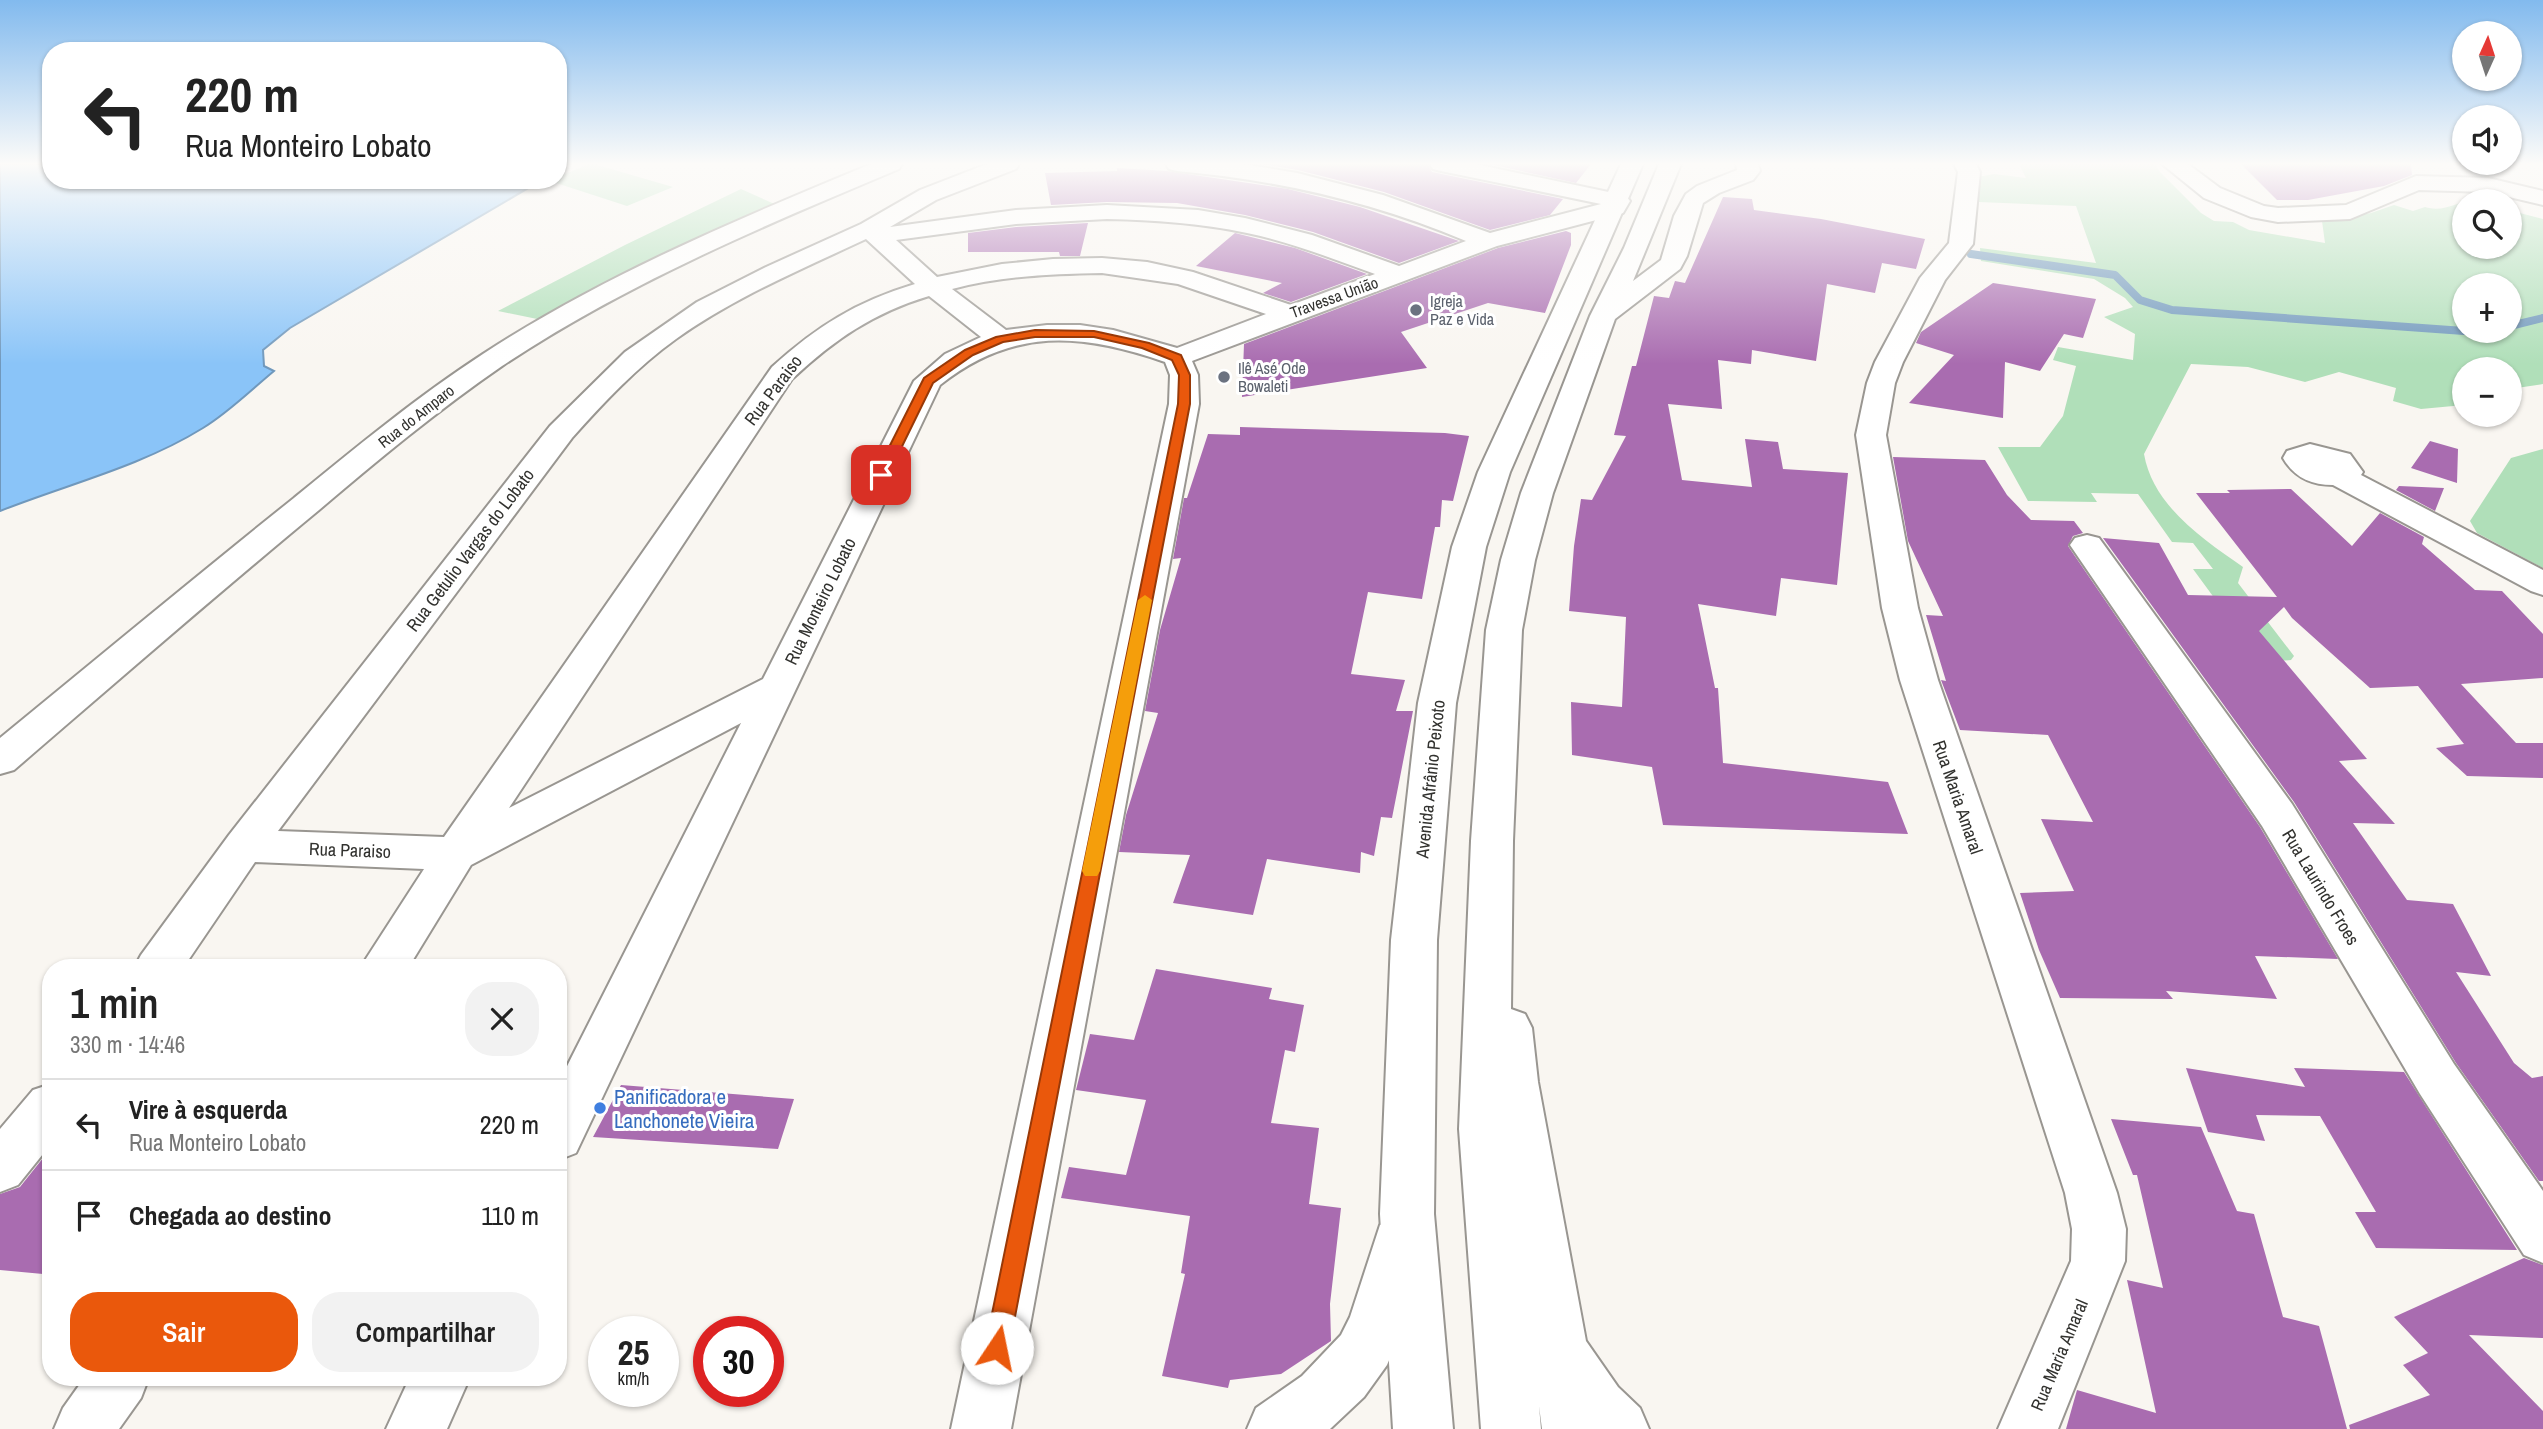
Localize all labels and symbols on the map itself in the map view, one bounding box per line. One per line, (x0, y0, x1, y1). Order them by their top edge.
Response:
north arrow (2452, 21, 2522, 91)
street label: Travessa União (1287, 271, 1381, 323)
place label: Igreja Paz e Vida (1430, 290, 1495, 330)
marker: Igreja Paz e Vida (1408, 302, 1424, 318)
street label: Rua Paraiso (738, 350, 808, 430)
place label: Ilê Asé Ode Bowaleti (1238, 357, 1306, 397)
marker: Ilê Asé Ode Bowaleti (1216, 369, 1232, 385)
street label: Rua do Amparo (373, 379, 459, 453)
pin (851, 445, 911, 505)
street label: Rua Getulio Vargas do Lobato (400, 463, 540, 637)
street label: Rua Monteiro Lobato (778, 533, 862, 669)
street label: Avenida Afrânio Peixoto (1409, 699, 1451, 860)
street label: Rua Maria Amaral (1927, 737, 1989, 857)
street label: Rua Laurindo Froes (2276, 824, 2366, 950)
street label: Rua Paraiso (309, 836, 391, 864)
place label: Panificadora e Lanchonete Vieira (614, 1082, 755, 1135)
marker: Panificadora e Lanchonete Vieira (592, 1100, 608, 1116)
street label: Rua Maria Amaral (2024, 1295, 2094, 1415)
position arrow (960, 1311, 1034, 1385)
speed limit sign: 30 (693, 1316, 784, 1407)

